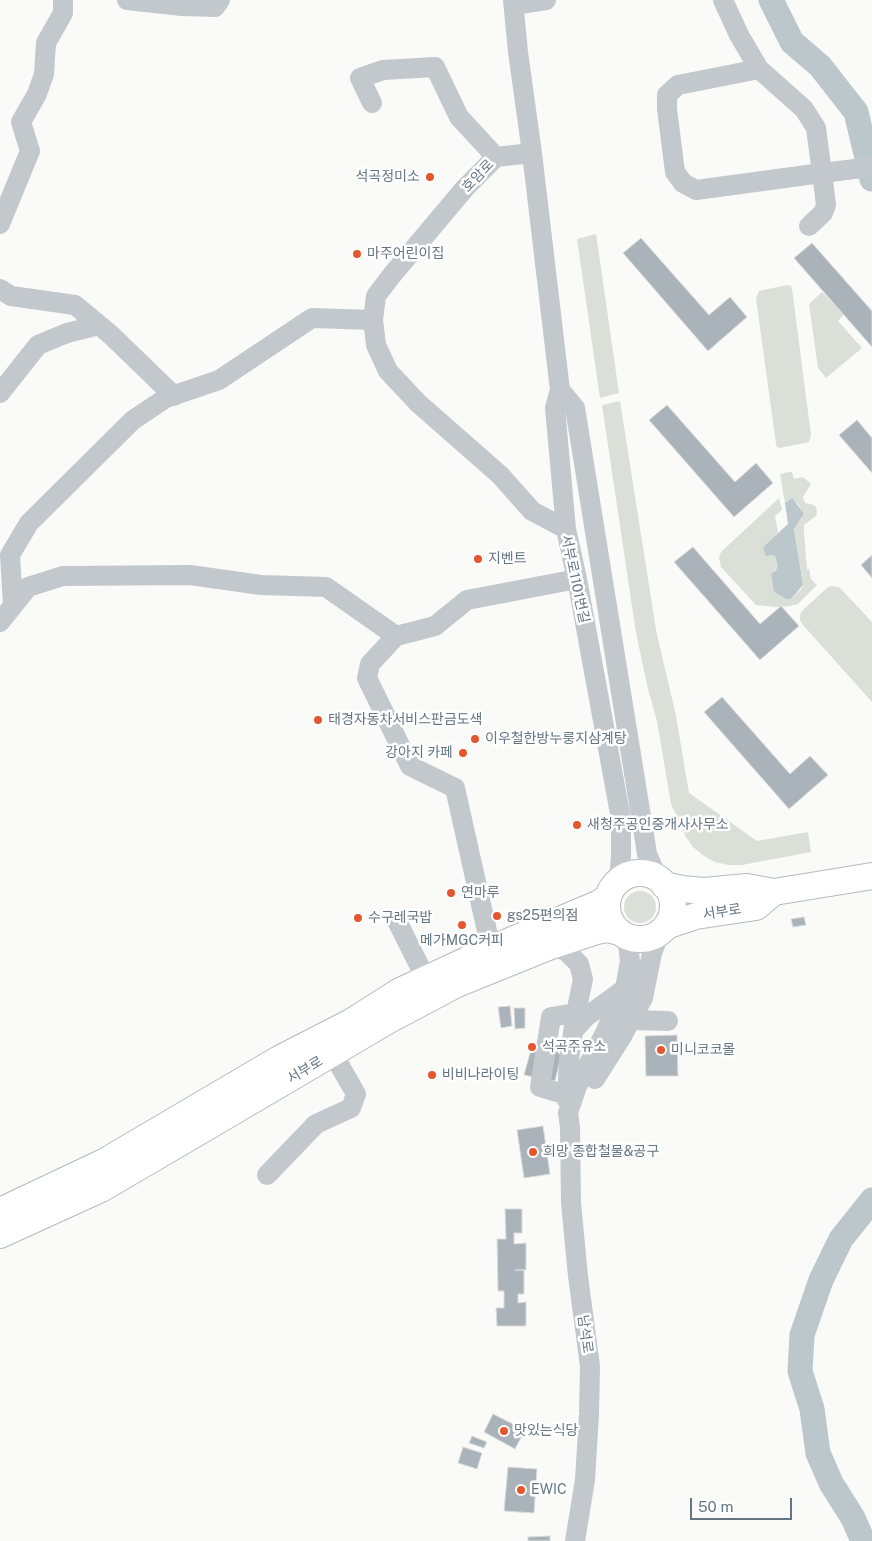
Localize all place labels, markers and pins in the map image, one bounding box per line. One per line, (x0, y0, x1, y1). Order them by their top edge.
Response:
place label: 석곡정미소 (356, 169, 420, 185)
marker: 석곡정미소 (424, 171, 436, 183)
place label: 마주어린이집 (367, 246, 444, 262)
marker: 마주어린이집 (351, 248, 363, 260)
place label: 지벤트 (488, 551, 527, 567)
marker: 지벤트 (472, 553, 484, 565)
place label: 태경자동차서비스판금도색 (328, 712, 483, 728)
marker: 태경자동차서비스판금도색 (312, 714, 324, 726)
place label: 이우철한방누룽지삼계탕 (485, 731, 627, 747)
marker: 이우철한방누룽지삼계탕 (469, 733, 481, 745)
place label: 강아지 카페 (385, 745, 453, 761)
marker: 강아지 카페 (457, 747, 469, 759)
place label: 새청주공인중개사사무소 (587, 817, 729, 833)
marker: 새청주공인중개사사무소 (571, 819, 583, 831)
place label: 연마루 (461, 885, 500, 901)
marker: 연마루 (445, 887, 457, 899)
place label: gs25편의점 (507, 908, 578, 924)
place label: 수구레국밥 (368, 910, 432, 926)
marker: gs25편의점 (491, 910, 503, 922)
marker: 수구레국밥 (352, 912, 364, 924)
marker: 메가MGC커피 (456, 919, 468, 931)
place label: 메가MGC커피 (420, 933, 504, 949)
place label: 석곡주유소 (542, 1039, 606, 1055)
marker: 석곡주유소 (526, 1041, 538, 1053)
place label: 미니코코몰 (671, 1042, 735, 1058)
marker: 미니코코몰 (655, 1044, 667, 1056)
place label: 비비나라이팅 (442, 1067, 519, 1083)
marker: 비비나라이팅 (426, 1069, 438, 1081)
place label: 희망 종합철물&공구 (543, 1144, 659, 1160)
marker: 희망 종합철물&공구 (527, 1146, 539, 1158)
place label: 맛있는식당 (514, 1423, 578, 1439)
marker: 맛있는식당 (498, 1425, 510, 1437)
place label: EWIC (531, 1482, 567, 1498)
marker: EWIC (515, 1484, 527, 1496)

